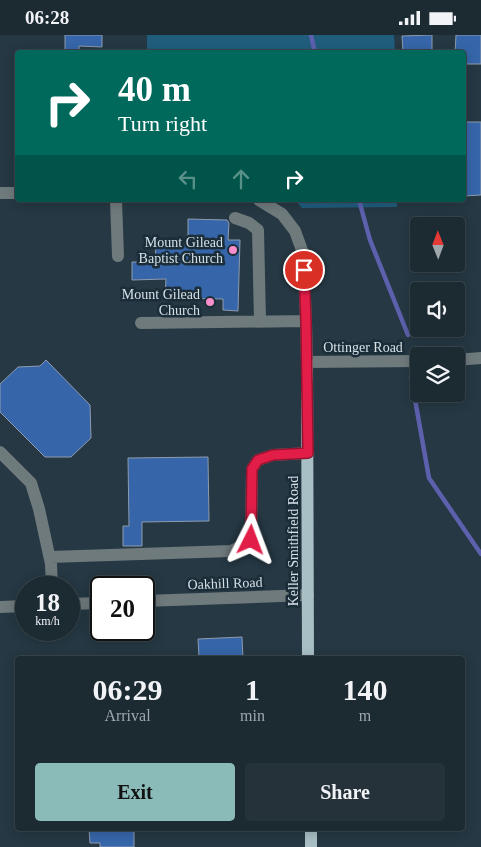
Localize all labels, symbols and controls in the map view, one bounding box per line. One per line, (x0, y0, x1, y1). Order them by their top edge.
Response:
text: 06:28 (25, 7, 69, 28)
icon: right (35, 70, 100, 135)
text: 40 m (118, 70, 191, 109)
text: Turn right (118, 111, 207, 136)
icon: left (174, 165, 202, 193)
icon: ahead (227, 165, 255, 193)
icon: right (280, 165, 308, 193)
north arrow (410, 217, 465, 273)
map controls (410, 217, 465, 402)
place label: Mount Gilead Baptist Church (139, 235, 223, 266)
marker: Mount Gilead Baptist Church (227, 244, 239, 256)
pin (283, 249, 325, 291)
icon: arrive (290, 256, 318, 284)
button: sound (410, 282, 465, 337)
place label: Mount Gilead Church (122, 287, 200, 318)
marker: Mount Gilead Church (204, 296, 216, 308)
street label: Ottinger Road (323, 340, 403, 355)
button: layers (410, 347, 465, 402)
street label: Keller Smithfield Road (286, 476, 301, 606)
position arrow (224, 513, 276, 565)
street label: Oakhill Road (187, 575, 263, 592)
speed limit sign: 20 (90, 576, 155, 641)
text: 18 (35, 589, 60, 616)
text: km/h (35, 614, 60, 628)
text: 06:29 (93, 673, 163, 706)
text: 1 (245, 673, 260, 706)
text: 140 (342, 673, 387, 706)
text: Arrival (104, 707, 151, 724)
text: min (240, 707, 265, 724)
text: m (359, 707, 371, 724)
button: Exit (35, 763, 235, 821)
button: Share (245, 763, 445, 821)

